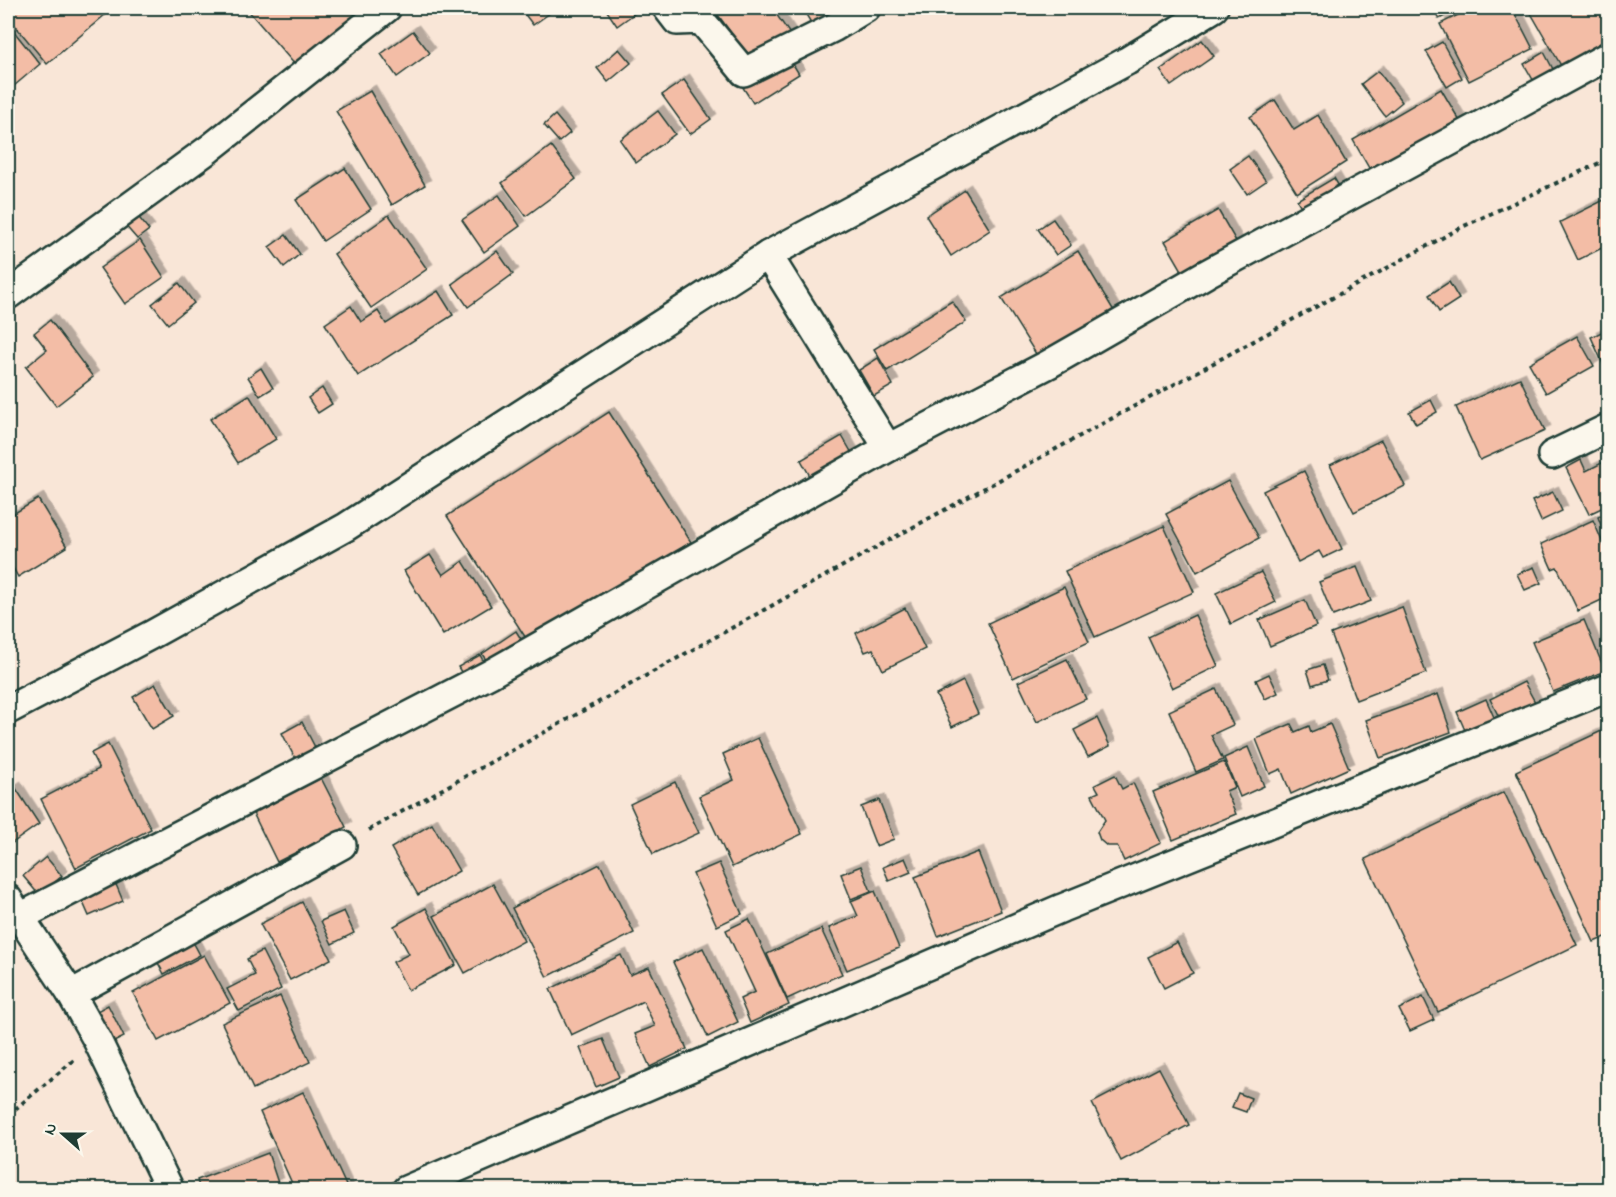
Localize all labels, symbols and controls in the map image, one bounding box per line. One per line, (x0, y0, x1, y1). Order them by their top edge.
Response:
north arrow (33, 1104, 93, 1164)
text: N (38, 1120, 64, 1139)

